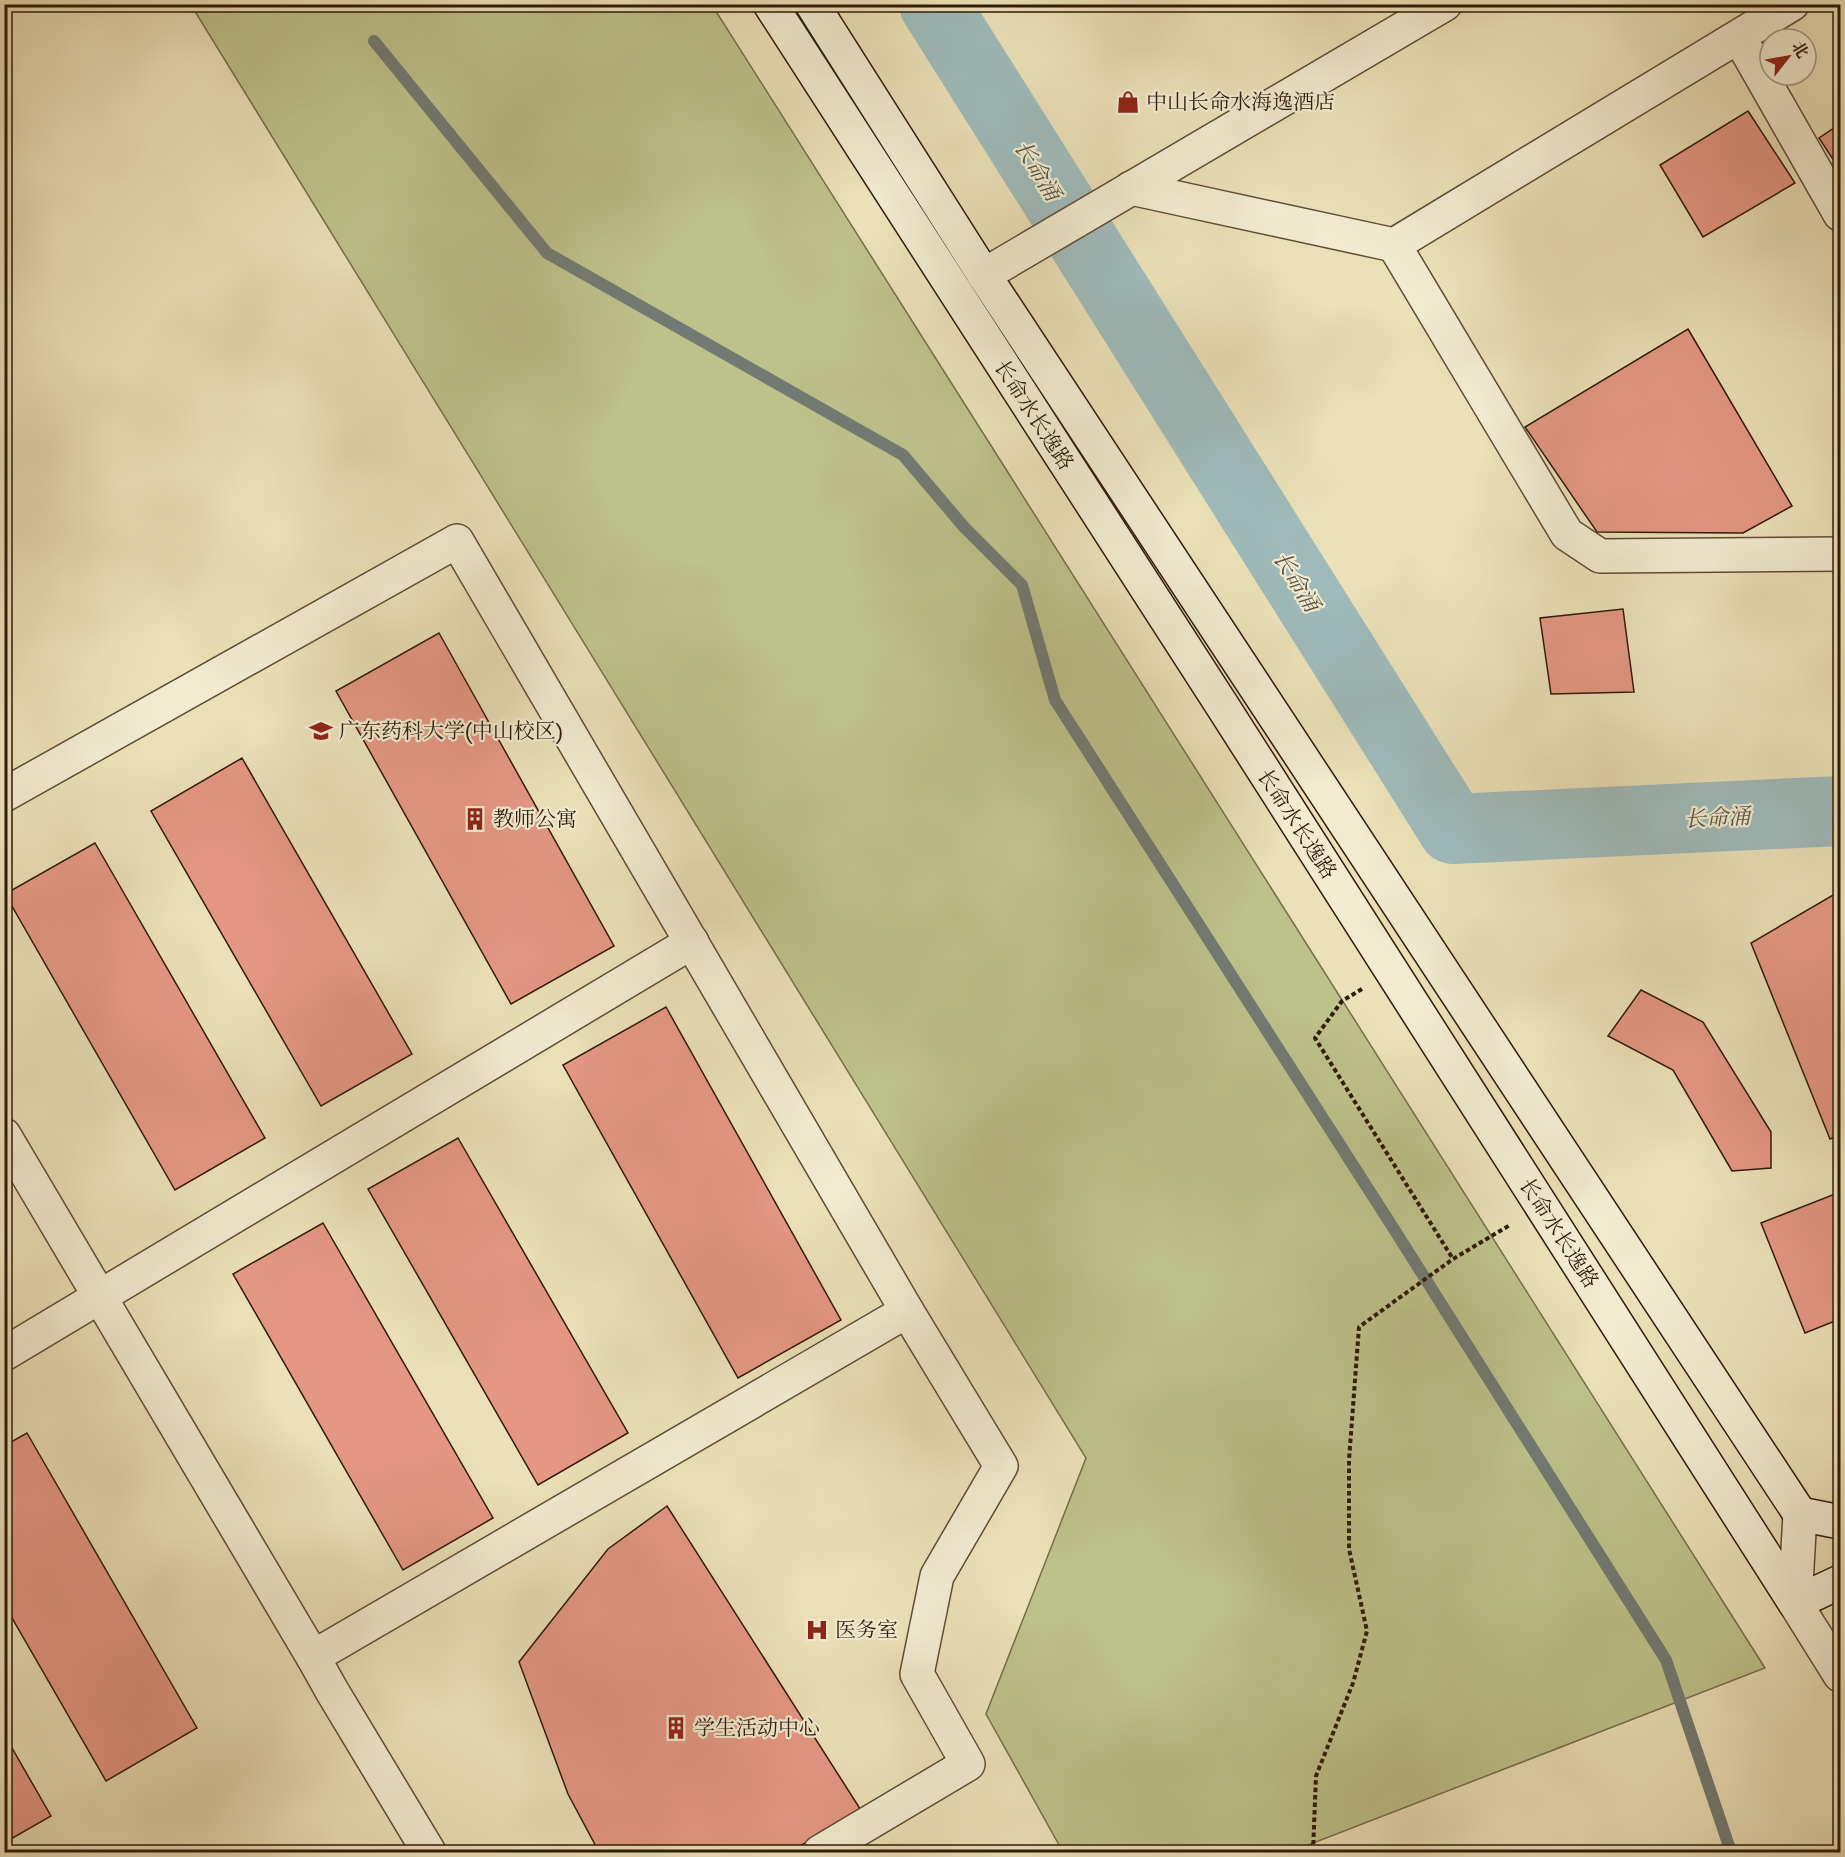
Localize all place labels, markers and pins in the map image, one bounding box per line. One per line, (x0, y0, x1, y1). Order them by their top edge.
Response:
shop icon: 中山长命水海逸酒店 (1115, 89, 1141, 115)
place label: 中山长命水海逸酒店 (1146, 90, 1335, 116)
school or university icon: 广东药科大学(中山校区) (308, 718, 334, 744)
place label: 广东药科大学(中山校区) (339, 719, 563, 745)
building icon: 教师公寓 (462, 806, 488, 832)
place label: 教师公寓 (493, 807, 577, 833)
hospital icon: 医务室 (804, 1617, 830, 1643)
place label: 医务室 (835, 1618, 898, 1644)
building icon: 学生活动中心 (663, 1715, 689, 1741)
place label: 学生活动中心 (694, 1716, 820, 1742)

